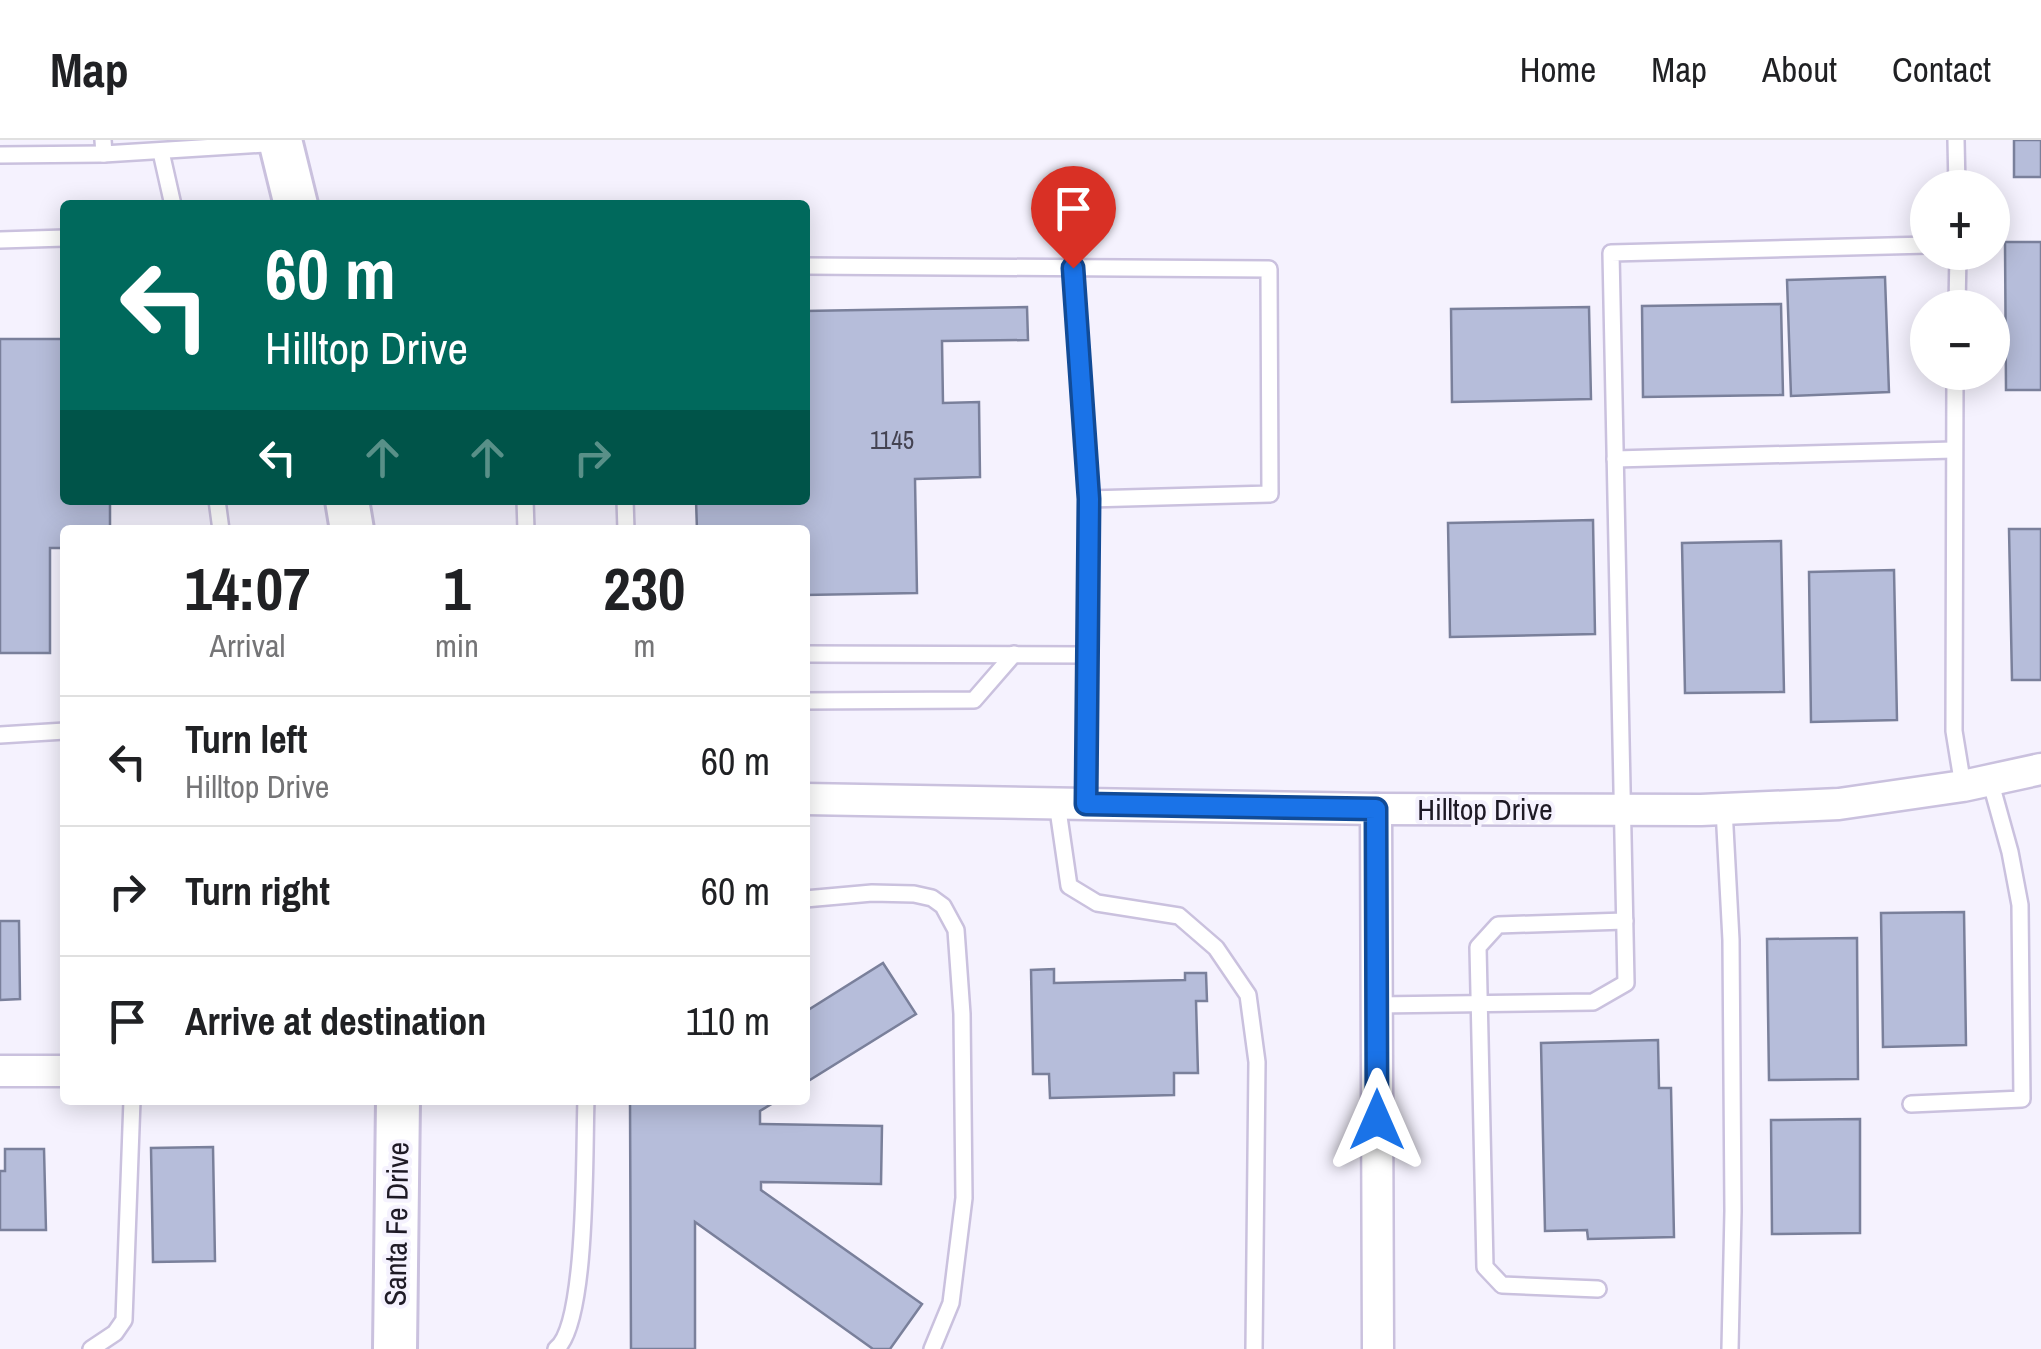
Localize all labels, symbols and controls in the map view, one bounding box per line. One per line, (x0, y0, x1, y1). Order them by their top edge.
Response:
text: Map (50, 37, 129, 102)
text: Home (1520, 46, 1596, 93)
text: Map (1651, 46, 1707, 93)
text: About (1762, 46, 1837, 93)
text: Contact (1892, 46, 1991, 93)
pin (1031, 166, 1116, 269)
map controls (1910, 170, 2010, 390)
button: + (1910, 170, 2010, 270)
icon: arrive (1046, 181, 1101, 236)
text: 60 m (265, 227, 396, 321)
icon: left (100, 240, 230, 370)
button: − (1910, 290, 2010, 390)
text: Hilltop Drive (265, 317, 468, 378)
house number: 1145 (870, 423, 914, 457)
icon: left (250, 430, 305, 485)
icon: ahead (355, 430, 410, 485)
icon: ahead (460, 430, 515, 485)
icon: right (565, 430, 620, 485)
text: 14:07 (185, 548, 310, 629)
text: 1 (443, 548, 471, 629)
text: 230 (603, 548, 685, 629)
text: Arrival (210, 624, 285, 667)
text: min (435, 624, 479, 667)
text: m (633, 624, 655, 667)
text: Turn left (185, 714, 307, 765)
icon: left (100, 734, 155, 789)
text: 60 m (701, 736, 770, 787)
text: Hilltop Drive (185, 765, 329, 808)
street label: Hilltop Drive (1417, 789, 1553, 829)
icon: right (100, 864, 155, 919)
text: Turn right (185, 866, 330, 917)
text: 60 m (701, 866, 770, 917)
icon: arrive (100, 994, 155, 1049)
text: Arrive at destination (185, 996, 486, 1047)
text: 110 m (686, 996, 770, 1047)
position arrow (1325, 1068, 1429, 1172)
street label: Santa Fe Drive (375, 1142, 417, 1306)

